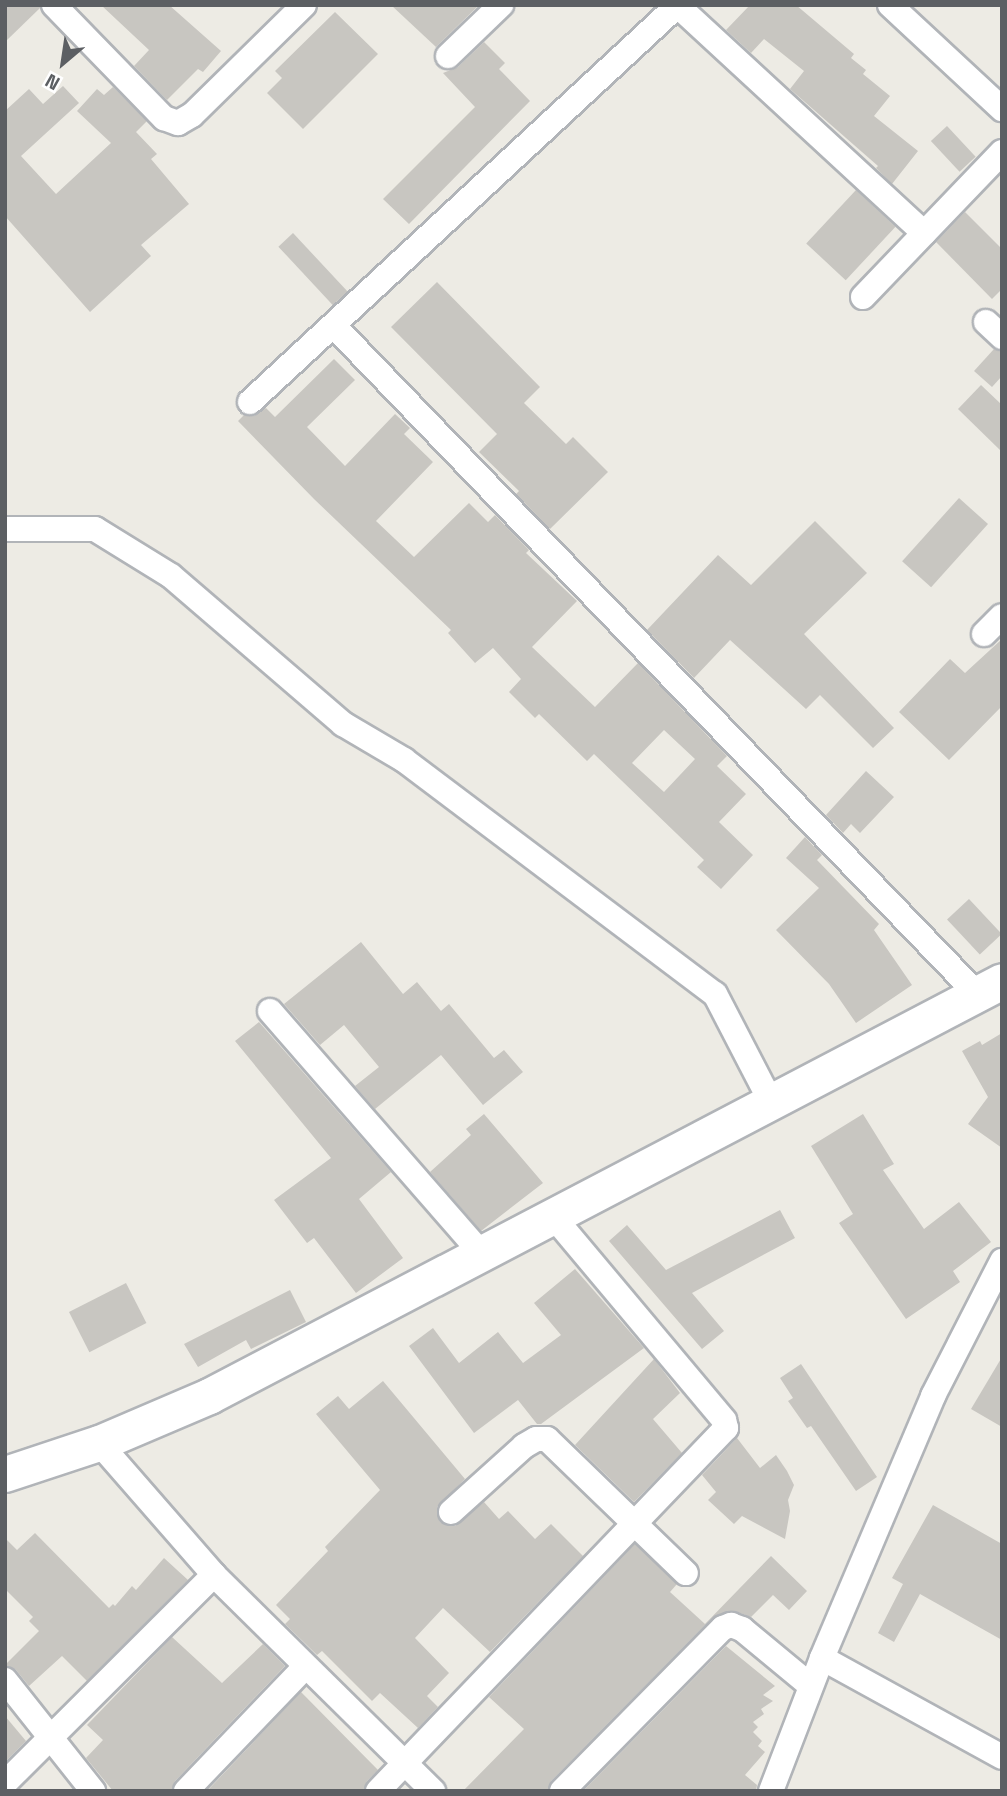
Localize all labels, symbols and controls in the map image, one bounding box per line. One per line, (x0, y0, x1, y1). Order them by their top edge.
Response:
north arrow (28, 28, 98, 98)
text: N (41, 68, 64, 96)

